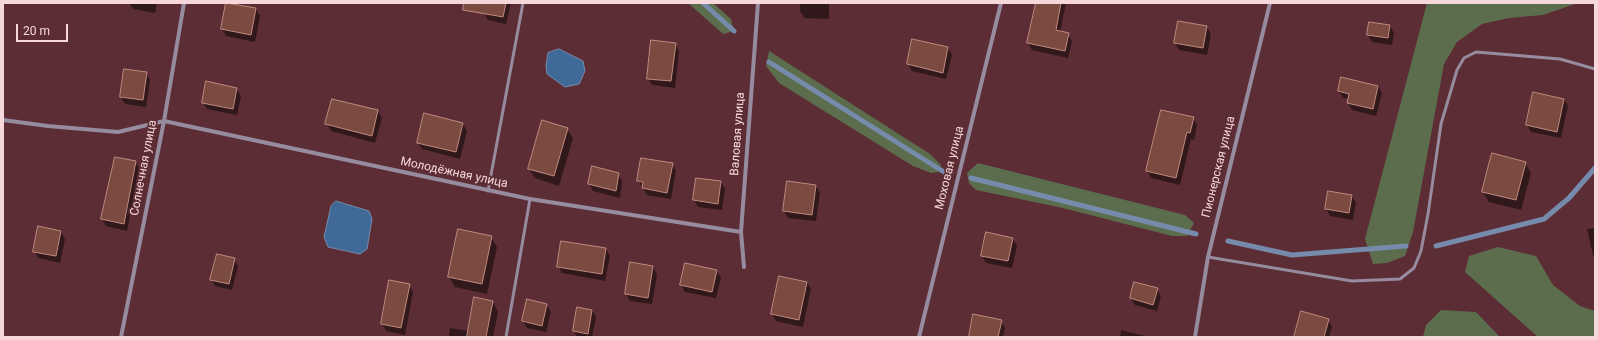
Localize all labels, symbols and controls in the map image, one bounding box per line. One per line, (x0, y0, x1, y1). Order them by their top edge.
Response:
scale bar (18, 16, 70, 42)
text: 20 m (23, 24, 50, 38)
street label: Валовая улица (728, 92, 748, 176)
street label: Пионерская улица (1199, 115, 1239, 219)
street label: Солнечная улица (128, 119, 160, 217)
street label: Моховая улица (933, 125, 967, 211)
street label: Молодёжная улица (399, 155, 509, 191)

